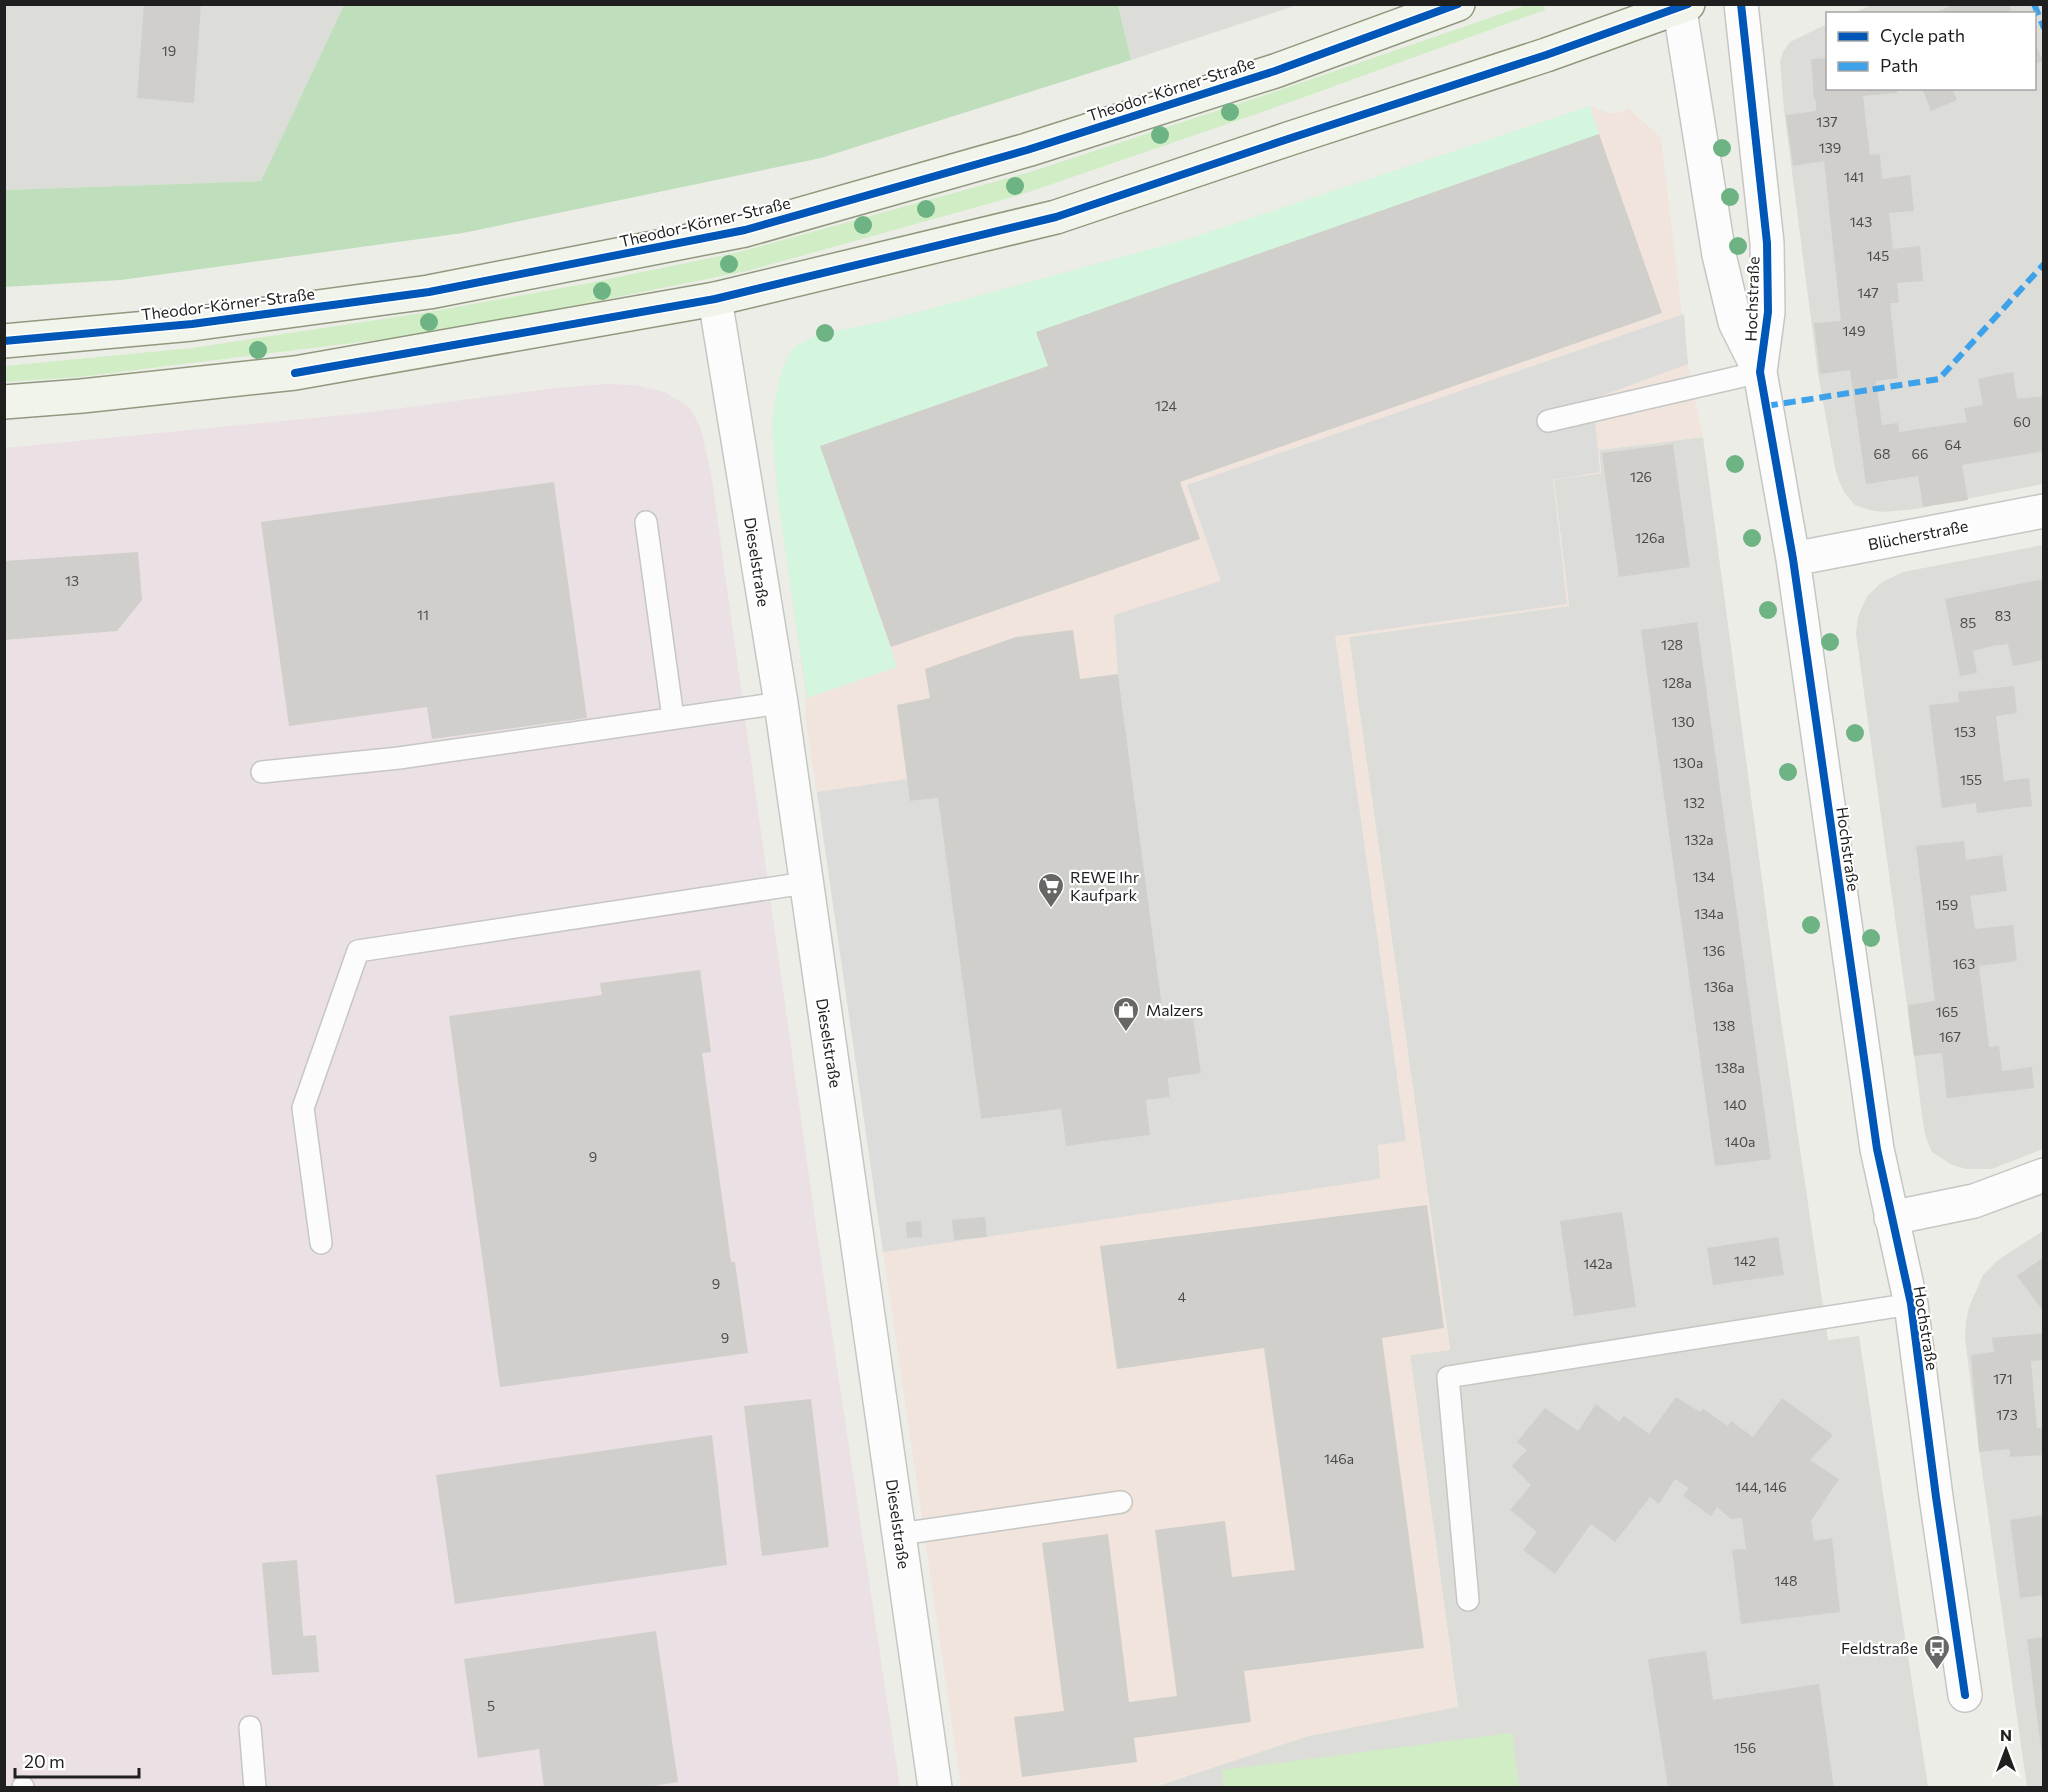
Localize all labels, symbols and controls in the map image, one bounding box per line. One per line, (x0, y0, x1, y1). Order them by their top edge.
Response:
legend (1826, 12, 2036, 90)
text: Cycle path (1880, 24, 1965, 46)
house number: 19 (162, 42, 176, 59)
street label: Theodor-Körner-Straße (1085, 52, 1257, 125)
text: Path (1880, 54, 1918, 76)
house number: 137 (1816, 113, 1838, 130)
house number: 139 (1819, 139, 1841, 156)
house number: 141 (1844, 168, 1864, 185)
street label: Theodor-Körner-Straße (618, 193, 792, 250)
house number: 143 (1850, 213, 1872, 230)
house number: 145 (1867, 247, 1889, 264)
street label: Hochstraße (1741, 256, 1762, 342)
street label: Theodor-Körner-Straße (140, 283, 316, 324)
house number: 147 (1857, 284, 1879, 301)
house number: 149 (1843, 322, 1865, 339)
house number: 124 (1155, 397, 1178, 414)
house number: 60 (2013, 413, 2031, 430)
house number: 64 (1945, 436, 1962, 453)
house number: 68 (1874, 445, 1891, 462)
house number: 66 (1912, 445, 1929, 462)
house number: 126 (1630, 468, 1652, 485)
street label: Dieselstraße (741, 516, 774, 608)
street label: Blücherstraße (1866, 516, 1970, 554)
house number: 126a (1635, 529, 1665, 546)
house number: 13 (65, 572, 79, 589)
house number: 11 (417, 606, 429, 623)
house number: 83 (1995, 607, 2011, 624)
house number: 85 (1960, 614, 1976, 631)
house number: 128 (1661, 636, 1683, 653)
house number: 128a (1662, 674, 1692, 691)
house number: 130 (1671, 713, 1695, 730)
house number: 153 (1954, 723, 1976, 740)
house number: 130a (1673, 754, 1703, 771)
house number: 155 (1960, 771, 1982, 788)
house number: 132 (1683, 794, 1705, 811)
street label: Hochstraße (1833, 805, 1864, 892)
house number: 132a (1684, 831, 1714, 848)
place label: REWE Ihr Kaufpark (1070, 867, 1140, 904)
house number: 134 (1693, 868, 1716, 885)
supermarket icon: REWE Ihr Kaufpark (1036, 871, 1066, 909)
house number: 159 (1936, 896, 1958, 913)
house number: 134a (1694, 905, 1724, 922)
house number: 136 (1703, 942, 1725, 959)
house number: 163 (1953, 955, 1975, 972)
house number: 136a (1704, 978, 1734, 995)
shop icon: Malzers (1111, 995, 1141, 1033)
street label: Dieselstraße (813, 997, 846, 1089)
place label: Malzers (1146, 1000, 1203, 1019)
house number: 165 (1936, 1003, 1958, 1020)
house number: 138 (1713, 1017, 1735, 1034)
house number: 167 (1939, 1028, 1961, 1045)
house number: 138a (1715, 1059, 1745, 1076)
house number: 140 (1723, 1096, 1747, 1113)
house number: 140a (1725, 1133, 1755, 1150)
house number: 9 (589, 1148, 597, 1165)
house number: 142 (1734, 1252, 1756, 1269)
house number: 142a (1583, 1255, 1613, 1272)
house number: 9 (712, 1275, 720, 1292)
street label: Hochstraße (1910, 1284, 1943, 1371)
house number: 4 (1178, 1288, 1187, 1305)
house number: 9 (721, 1329, 729, 1346)
house number: 171 (1993, 1370, 2013, 1387)
house number: 173 (1996, 1406, 2018, 1423)
house number: 146a (1324, 1450, 1354, 1467)
street label: Dieselstraße (883, 1478, 914, 1570)
house number: 144, 146 (1735, 1478, 1787, 1495)
house number: 148 (1775, 1572, 1797, 1589)
bus stop icon: Feldstraße (1922, 1633, 1952, 1671)
place label: Feldstraße (1841, 1638, 1918, 1657)
house number: 5 (487, 1697, 495, 1714)
north arrow (1976, 1720, 2036, 1780)
text: N (2000, 1725, 2012, 1744)
house number: 156 (1734, 1739, 1756, 1756)
scale bar (15, 1741, 140, 1779)
text: 20 m (24, 1750, 65, 1772)

